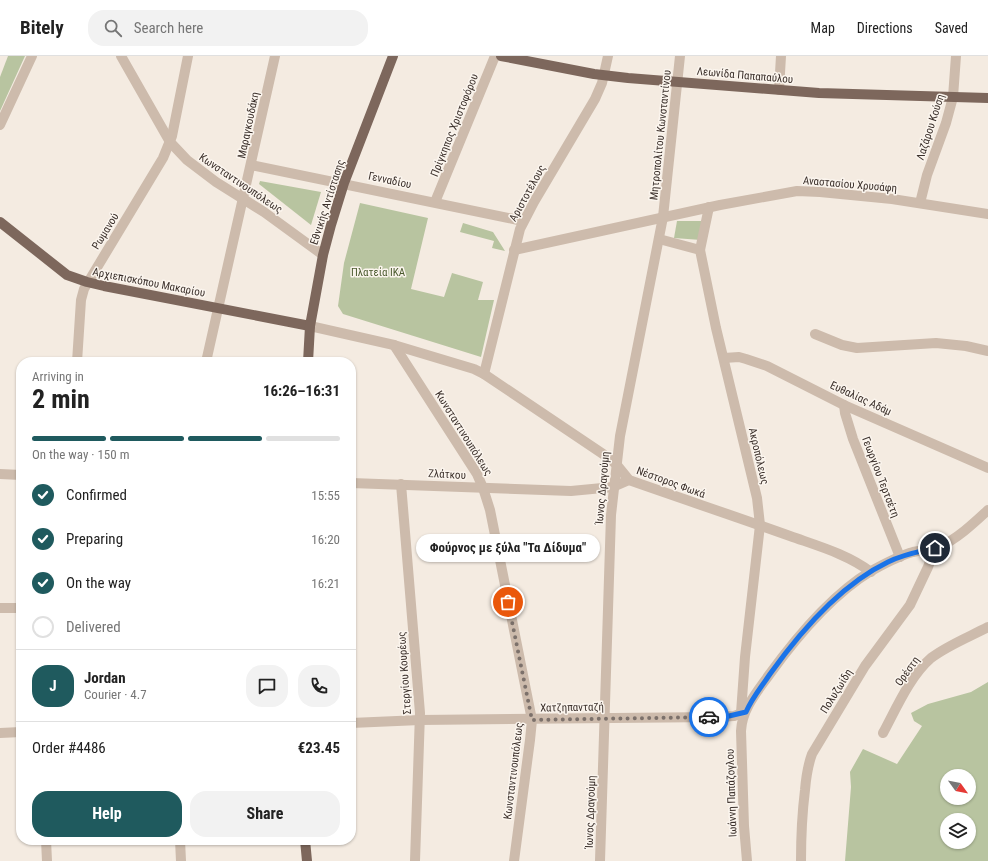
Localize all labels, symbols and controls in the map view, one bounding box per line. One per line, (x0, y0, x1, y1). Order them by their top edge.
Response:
search box (88, 10, 368, 46)
text: Bitely (20, 16, 64, 39)
icon: search (102, 17, 124, 39)
text: Search here (134, 19, 203, 37)
text: Map (811, 20, 835, 36)
text: Directions (857, 20, 913, 36)
text: Saved (935, 20, 968, 36)
street label: Λεωνίδα Παπαπαύλου (696, 65, 794, 86)
street label: Μητροπολίτου Κωνσταντίνου (647, 69, 674, 201)
street label: Πρίγκηπος Χριστοφόρου (428, 72, 481, 179)
street label: Μαραγκουδάκη (235, 91, 262, 160)
street label: Λαζάρου Κούση (914, 93, 947, 162)
street label: Κωνσταντινουπόλεως (197, 151, 285, 216)
street label: Εθνικής Αντίστασης (308, 158, 347, 246)
street label: Αριστοτέλους (507, 163, 548, 224)
street label: Γενναδίου (367, 170, 413, 191)
street label: Αναστασίου Χρυσάφη (802, 174, 897, 195)
street label: Ρωμανού (89, 211, 122, 252)
street label: Αρχιεπισκόπου Μακαρίου (92, 265, 206, 300)
park label: Πλατεία ΙΚΑ (351, 266, 406, 279)
text: Arriving in (32, 369, 84, 384)
street label: Ευθαλίας Αδάμ (828, 379, 894, 418)
text: 16:26–16:31 (263, 382, 340, 400)
text: 2 min (32, 384, 90, 414)
street label: Κωνσταντινουπόλεως (432, 388, 495, 478)
street label: Ακροπόλεως (746, 427, 771, 486)
street label: Γεωργίου Τερτσέτη (859, 435, 902, 520)
text: On the way · 150 m (32, 447, 129, 462)
street label: Ίωνος Δραγούμη (593, 451, 612, 526)
street label: Νέστορος Φωκά (635, 464, 708, 501)
street label: Ζλάτκου (428, 467, 466, 482)
icon: check (32, 484, 54, 506)
text: Confirmed (66, 486, 127, 504)
text: 15:55 (311, 488, 340, 503)
icon: check (32, 528, 54, 550)
text: Preparing (66, 530, 123, 548)
pin (918, 531, 952, 565)
text: 16:20 (311, 532, 340, 547)
callout: Φούρνος με ξύλα "Τα Δίδυμα" (416, 534, 600, 562)
icon: home (924, 537, 946, 559)
text: Φούρνος με ξύλα "Τα Δίδυμα" (430, 540, 586, 555)
icon: check (32, 572, 54, 594)
text: On the way (66, 574, 131, 592)
text: 16:21 (311, 576, 340, 591)
pin (491, 585, 525, 619)
icon: bag (497, 591, 519, 613)
text: Delivered (66, 618, 121, 636)
street label: Στεργίου Κουρέως (395, 631, 414, 715)
street label: Ορέστη (892, 654, 922, 689)
button: chat (246, 665, 288, 707)
button: phone (298, 665, 340, 707)
street label: Πολυζωίδη (818, 667, 855, 716)
text: Jordan (84, 669, 126, 687)
text: J (49, 677, 57, 695)
text: Courier · 4.7 (84, 687, 147, 702)
courier (689, 697, 729, 737)
street label: Χατζηπανταζή (540, 700, 604, 715)
icon: car (698, 706, 720, 728)
street label: Κωνσταντινουπόλεως (501, 722, 526, 820)
text: Order #4486 (32, 739, 106, 757)
text: €23.45 (298, 739, 340, 757)
street label: Ιωάννη Παπάζογλου (723, 749, 740, 837)
north arrow (940, 769, 976, 805)
map controls (940, 769, 976, 849)
street label: Ίωνος Δραγούμη (583, 775, 598, 850)
button: Help (32, 791, 182, 837)
button: Share (190, 791, 340, 837)
button: layers (940, 813, 976, 849)

